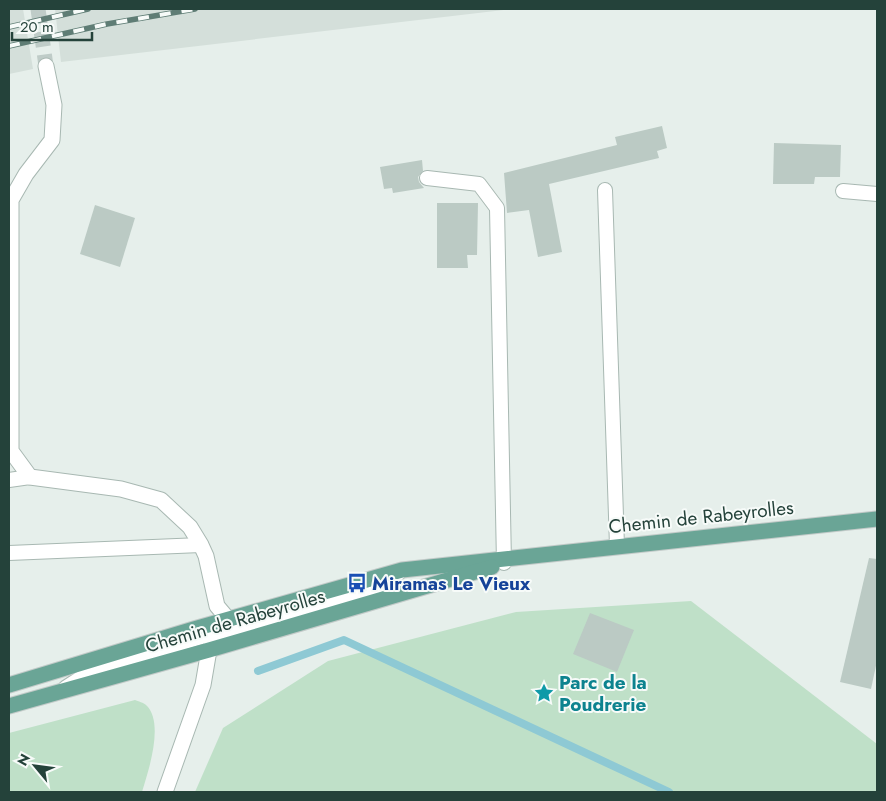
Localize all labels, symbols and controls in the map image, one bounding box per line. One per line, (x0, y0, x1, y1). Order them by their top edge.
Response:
scale bar (12, 10, 92, 42)
text: 20 m (20, 16, 54, 38)
street label: Chemin de Rabeyrolles (607, 494, 795, 540)
place label: Miramas Le Vieux (372, 570, 531, 597)
bus stop icon: Miramas Le Vieux (346, 572, 368, 594)
street label: Chemin de Rabeyrolles (142, 582, 328, 660)
place label: Parc de la Poudrerie (559, 669, 647, 718)
place icon: Parc de la Poudrerie (533, 682, 555, 704)
north arrow (10, 741, 60, 791)
text: N (12, 750, 35, 769)

